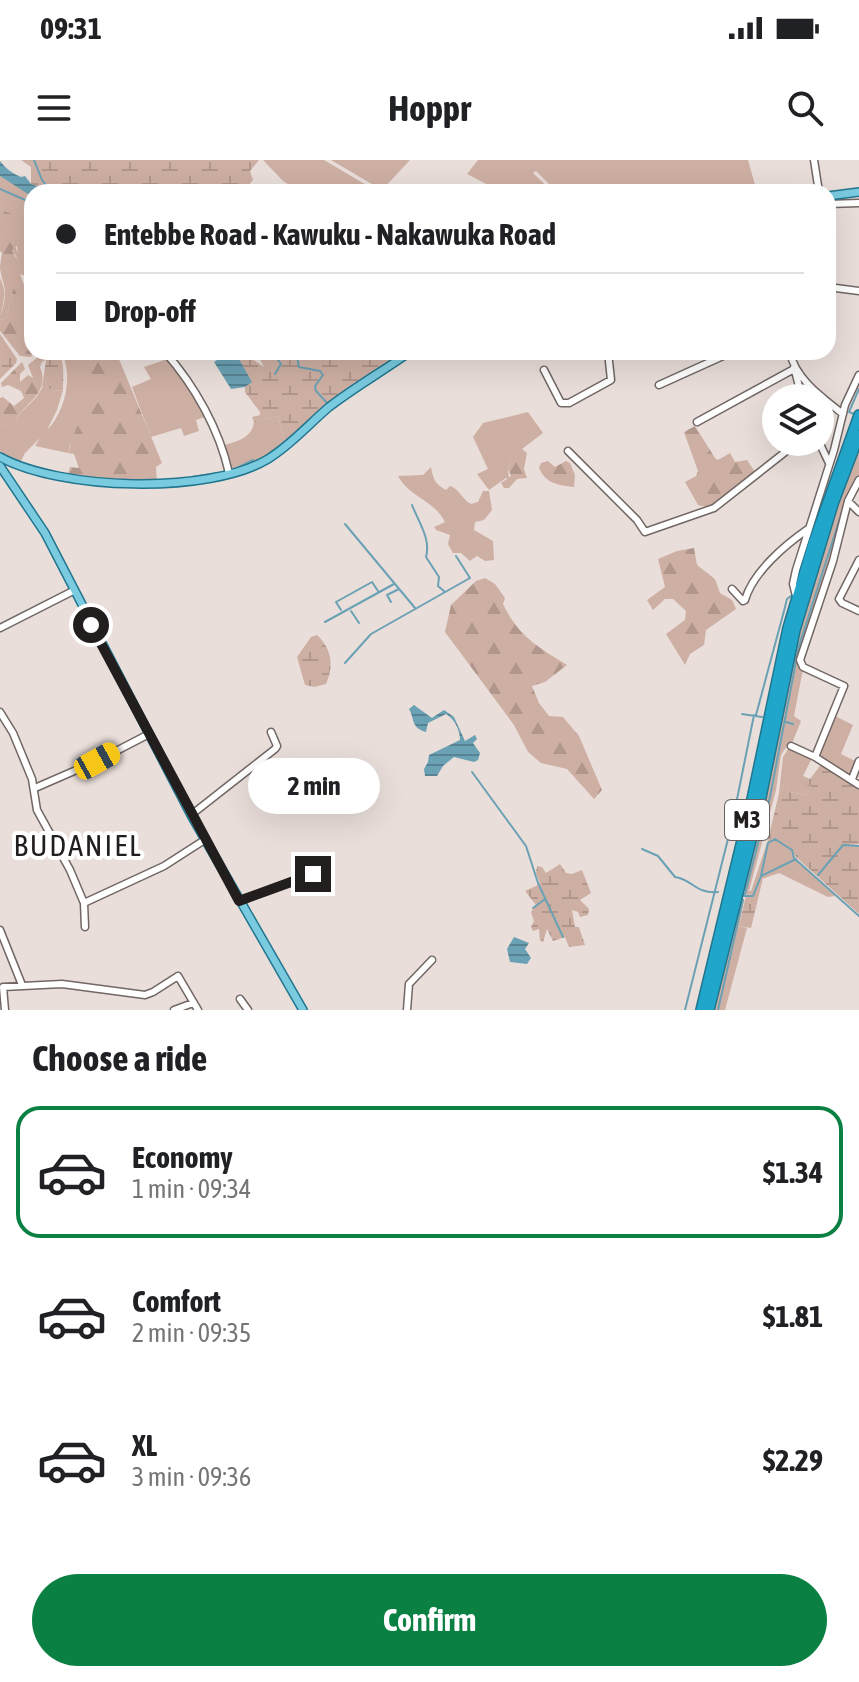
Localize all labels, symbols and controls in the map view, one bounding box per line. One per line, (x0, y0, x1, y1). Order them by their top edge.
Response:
text: 09:31 (40, 11, 102, 45)
icon: menu (32, 86, 76, 130)
icon: search (783, 86, 827, 130)
text: Hoppr (388, 87, 471, 129)
text: Entebbe Road - Kawuku - Nakawuka Road (104, 217, 556, 251)
text: Drop-off (104, 294, 196, 328)
map controls (762, 384, 834, 456)
button: layers (762, 384, 834, 456)
route start (73, 607, 109, 643)
car (70, 739, 124, 783)
callout: 2 min (247, 758, 379, 814)
text: 2 min (287, 771, 341, 801)
road number: M3 (725, 800, 769, 840)
district label: BUDANIEL (13, 828, 143, 862)
route end (295, 856, 331, 892)
text: Choose a ride (32, 1037, 207, 1079)
icon: car (36, 1136, 108, 1208)
text: Economy (132, 1140, 233, 1174)
text: $1.34 (763, 1155, 823, 1189)
text: 1 min · 09:34 (132, 1174, 251, 1204)
icon: car (36, 1280, 108, 1352)
text: Comfort (132, 1284, 221, 1318)
text: $1.81 (763, 1299, 823, 1333)
text: 2 min · 09:35 (132, 1318, 251, 1348)
icon: car (36, 1424, 108, 1496)
text: XL (132, 1428, 157, 1462)
text: $2.29 (763, 1443, 823, 1477)
text: 3 min · 09:36 (132, 1462, 251, 1492)
button: Confirm (32, 1574, 827, 1666)

